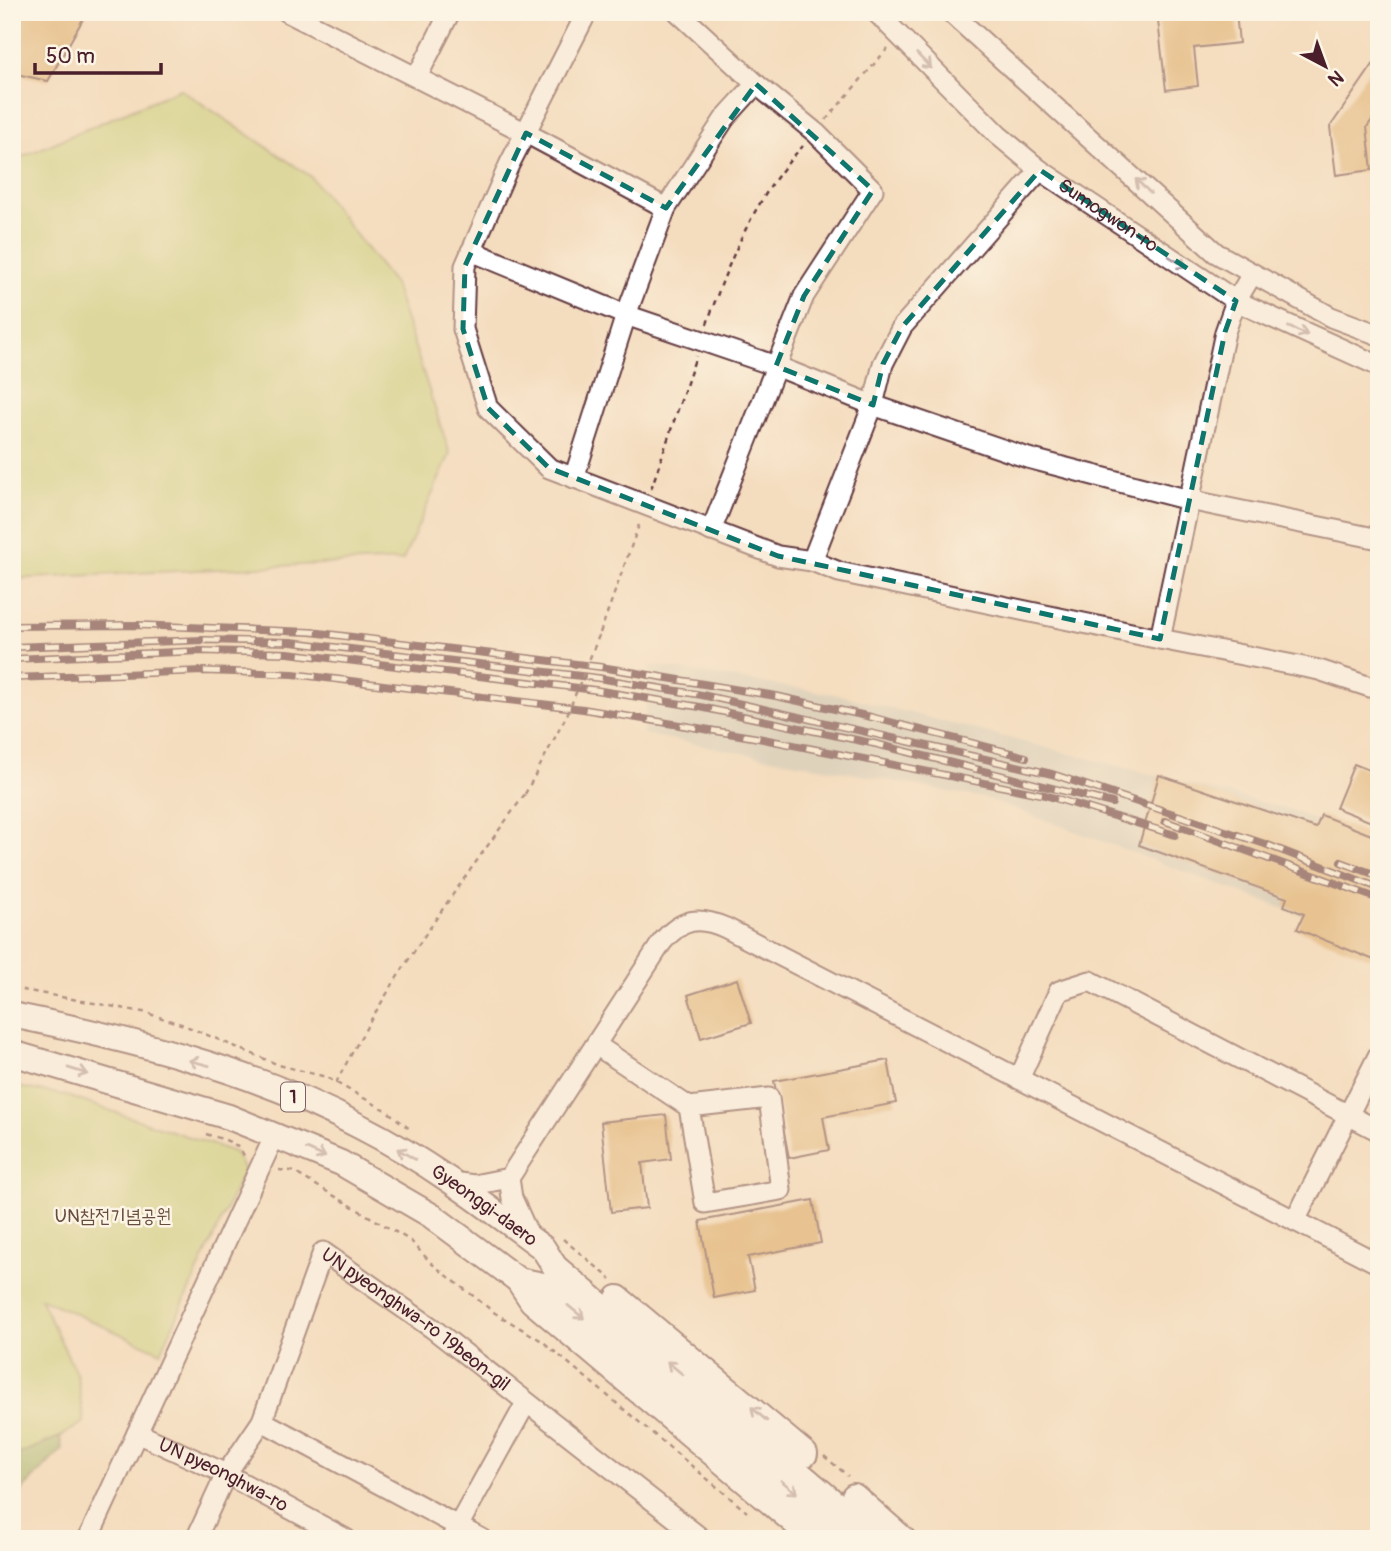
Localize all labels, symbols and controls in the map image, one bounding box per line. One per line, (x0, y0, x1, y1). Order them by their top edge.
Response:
scale bar (35, 32, 161, 76)
north arrow (1290, 32, 1360, 102)
text: 50 m (46, 43, 95, 70)
one-way arrow (915, 52, 932, 69)
text: N (1323, 65, 1348, 91)
street label: Sumogwon-ro (1054, 174, 1163, 258)
one-way arrow (1135, 177, 1152, 194)
one-way arrow (1168, 255, 1187, 269)
one-way arrow (1286, 325, 1308, 338)
one-way arrow (188, 1055, 210, 1068)
one-way arrow (67, 1066, 89, 1079)
road number: 1 (281, 1082, 305, 1112)
one-way arrow (397, 1146, 417, 1160)
one-way arrow (305, 1147, 326, 1160)
street label: Gyeonggi-daero (426, 1159, 542, 1252)
park label: UN참전기념공원 (54, 1204, 172, 1228)
street label: UN pyeonghwa-ro 19beon-gil (317, 1242, 515, 1396)
one-way arrow (566, 1304, 584, 1320)
one-way arrow (666, 1360, 684, 1376)
one-way arrow (750, 1406, 768, 1422)
street label: UN pyeonghwa-ro (155, 1433, 292, 1517)
one-way arrow (780, 1479, 798, 1495)

